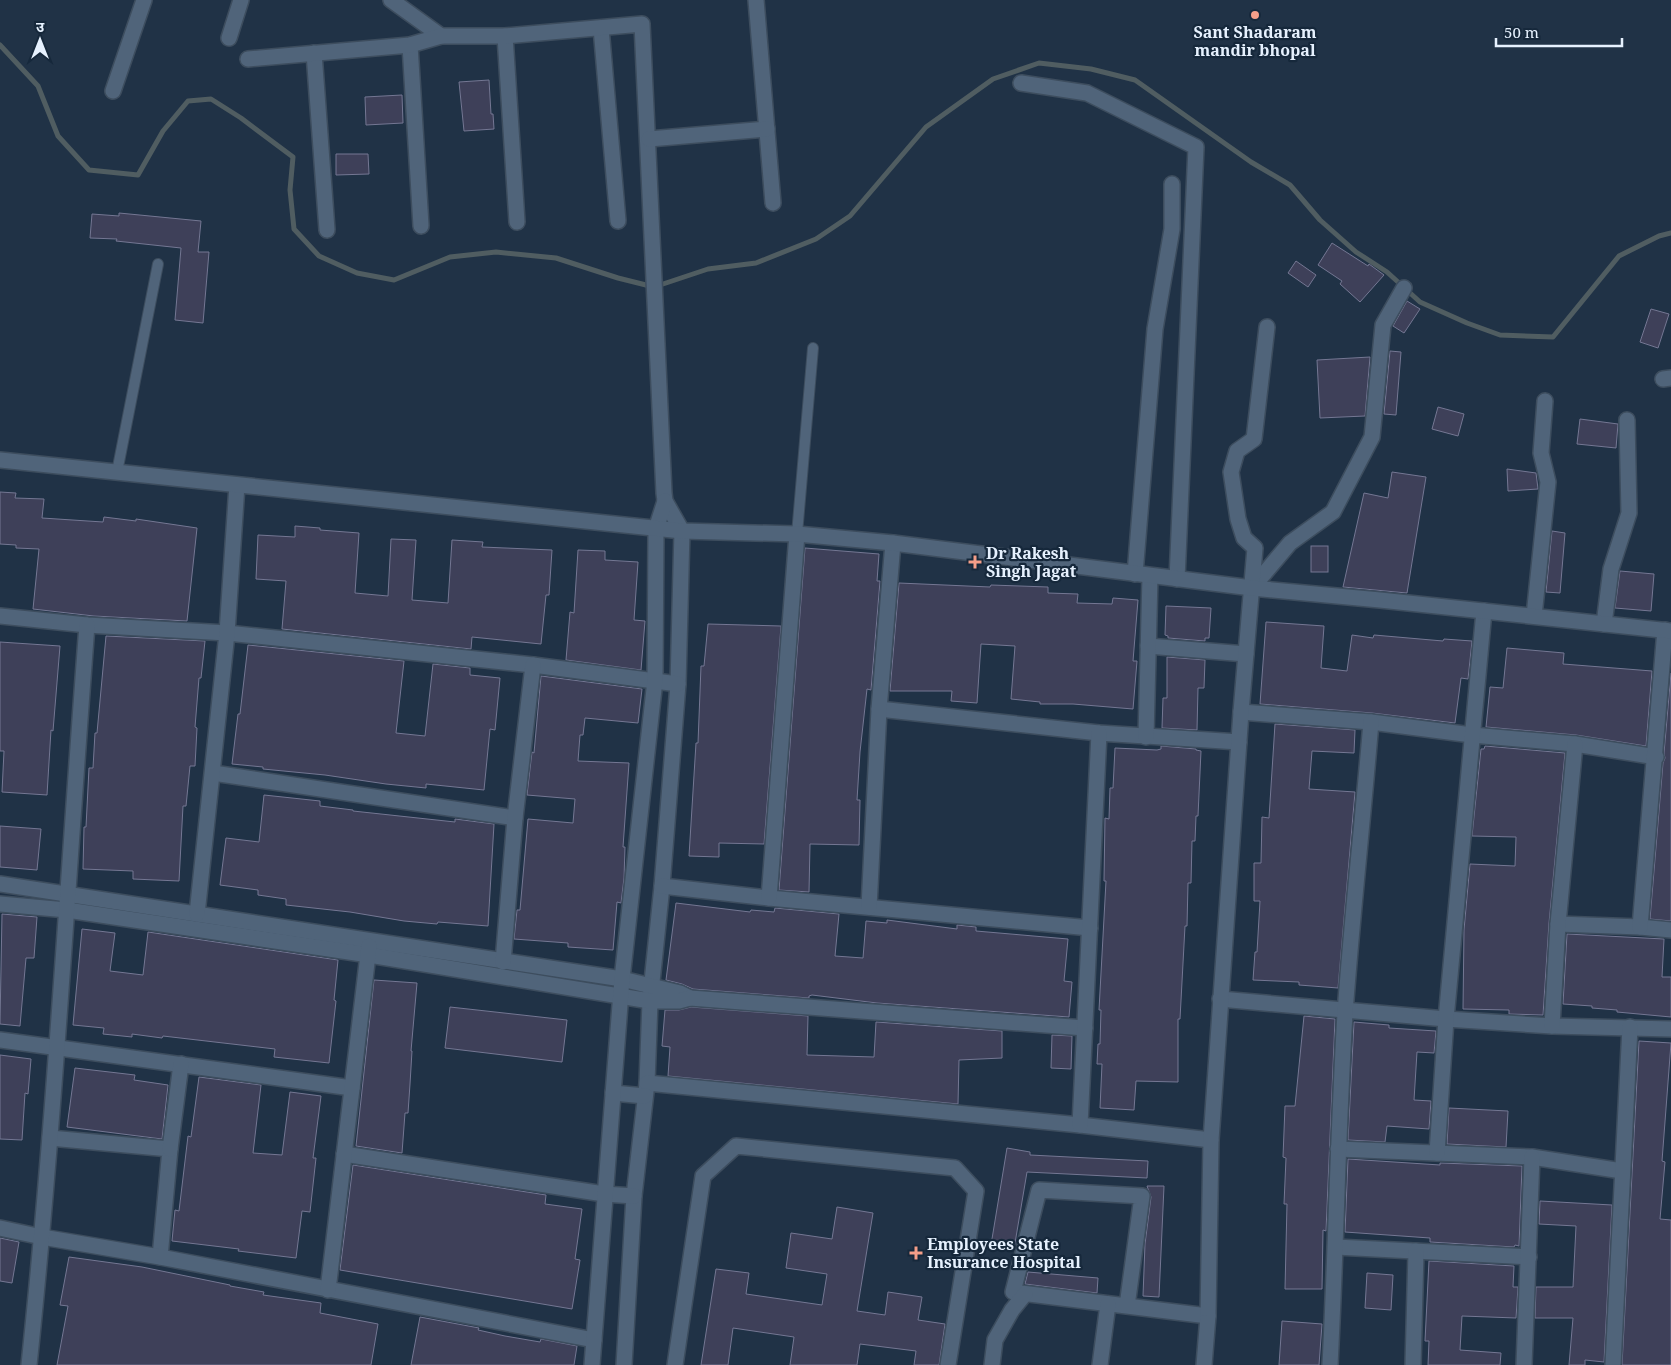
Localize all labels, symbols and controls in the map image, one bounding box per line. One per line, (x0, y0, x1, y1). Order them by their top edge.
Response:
marker: Sant Shadaram mandir bhopal (1249, 9, 1261, 21)
north arrow (15, 15, 65, 65)
scale bar (1496, 15, 1622, 47)
text: उ (36, 17, 45, 36)
place label: Sant Shadaram mandir bhopal (1193, 21, 1317, 61)
text: 50 m (1504, 22, 1539, 42)
place label: Dr Rakesh Singh Jagat (986, 542, 1077, 582)
marker: Dr Rakesh Singh Jagat (968, 555, 982, 569)
place label: Employees State Insurance Hospital (927, 1233, 1081, 1273)
marker: Employees State Insurance Hospital (909, 1246, 923, 1260)

